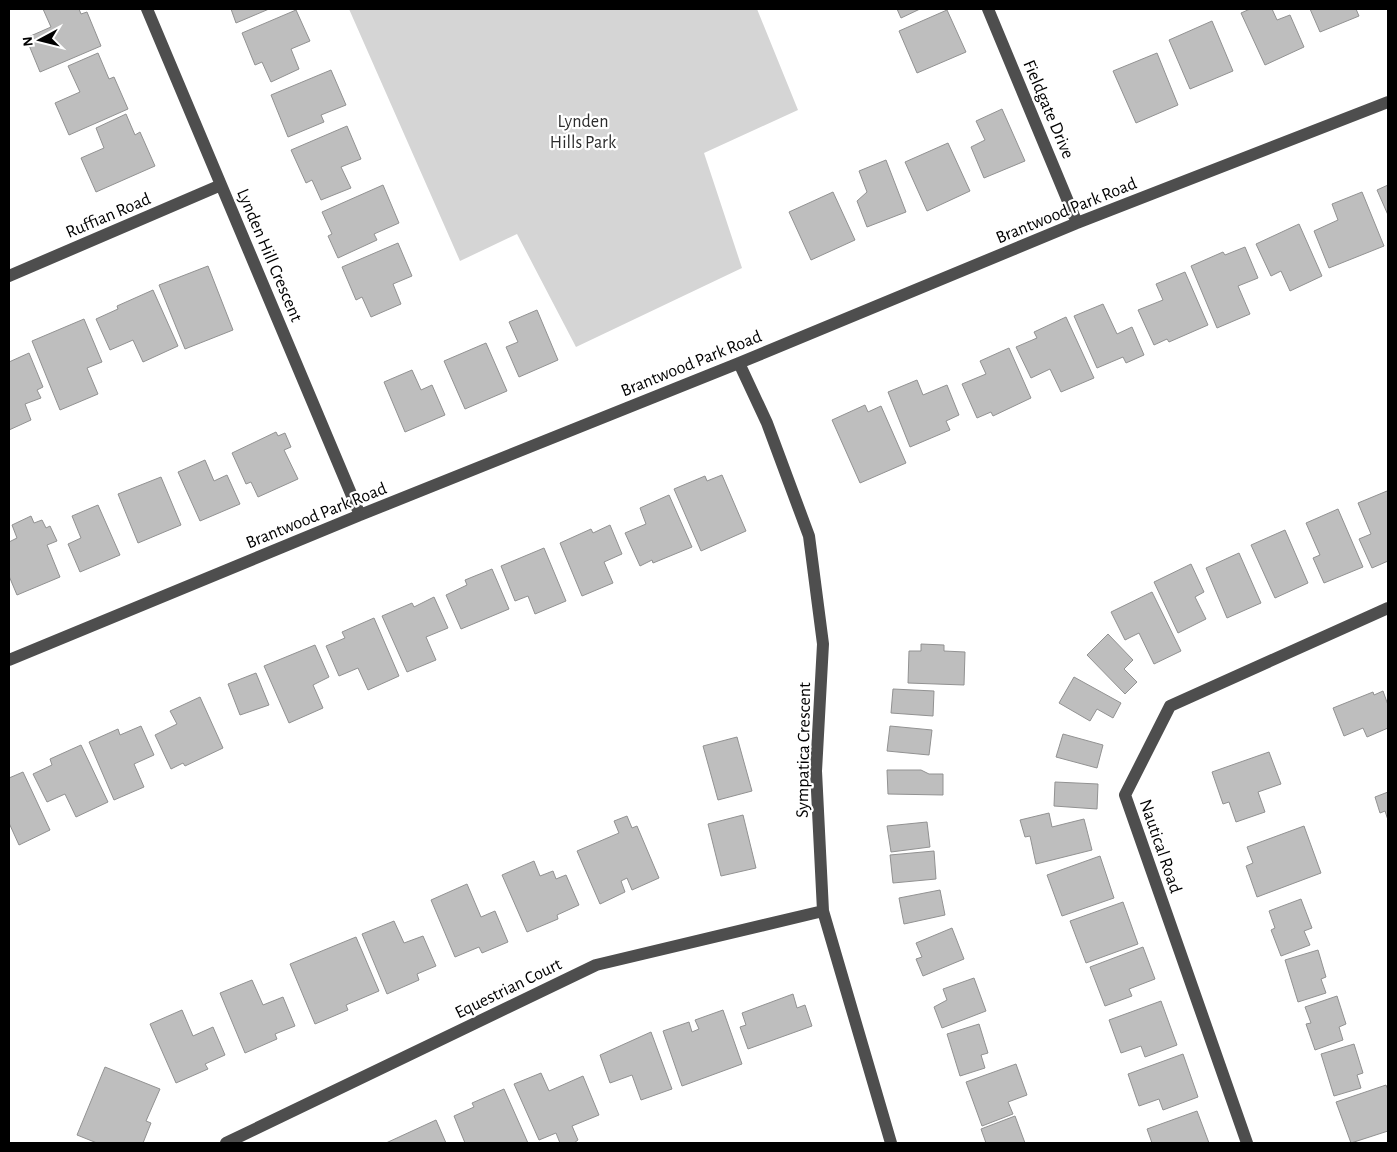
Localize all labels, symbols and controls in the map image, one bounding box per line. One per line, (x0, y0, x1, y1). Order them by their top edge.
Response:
north arrow (15, 15, 65, 65)
text: N (21, 36, 36, 47)
street label: Fieldgate Drive (1019, 57, 1077, 161)
park label: Lynden Hills Park (550, 113, 617, 152)
street label: Brantwood Park Road (993, 174, 1139, 247)
street label: Lynden Hill Crescent (233, 186, 305, 325)
street label: Ruffian Road (63, 190, 153, 242)
street label: Brantwood Park Road (618, 327, 764, 400)
street label: Brantwood Park Road (243, 479, 389, 552)
street label: Sympatica Crescent (794, 682, 814, 818)
street label: Nautical Road (1136, 797, 1184, 895)
street label: Equestrian Court (452, 955, 565, 1022)

